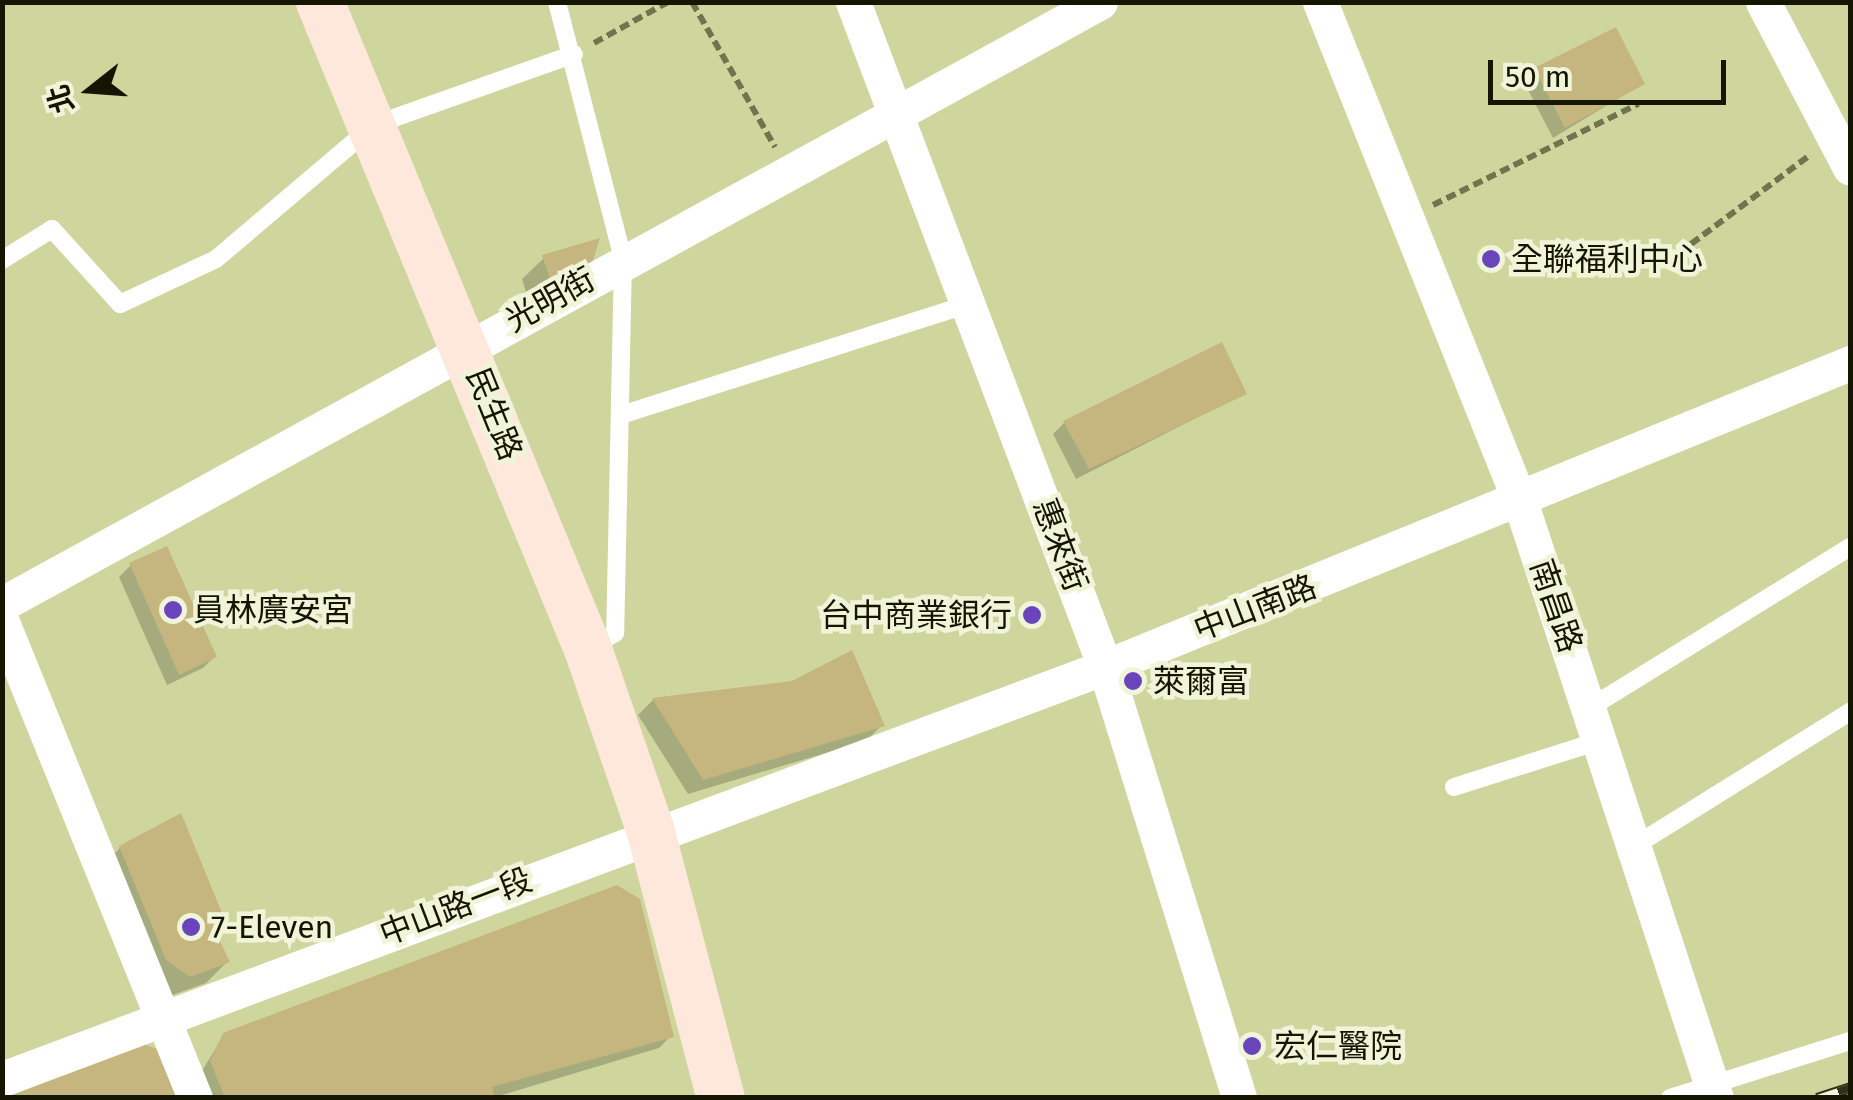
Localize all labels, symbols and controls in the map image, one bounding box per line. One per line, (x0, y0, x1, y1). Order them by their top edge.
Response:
north arrow (40, 40, 140, 140)
scale bar (1493, 40, 1730, 102)
text: 50 m (1505, 59, 1570, 95)
text: 北 (41, 81, 81, 117)
place label: 全聯福利中心 (1511, 240, 1703, 278)
marker: 全聯福利中心 (1480, 248, 1502, 270)
street label: 光明街 (499, 260, 601, 340)
street label: 民生路 (458, 362, 530, 466)
street label: 惠來街 (1025, 493, 1095, 597)
street label: 南昌路 (1522, 554, 1590, 658)
street label: 中山南路 (1188, 567, 1322, 649)
place label: 員林廣安宮 (193, 591, 353, 629)
place label: 台中商業銀行 (820, 596, 1012, 634)
marker: 員林廣安宮 (162, 599, 184, 621)
marker: 台中商業銀行 (1021, 604, 1043, 626)
place label: 萊爾富 (1153, 662, 1249, 700)
marker: 萊爾富 (1122, 670, 1144, 692)
street label: 中山路一段 (374, 860, 538, 954)
place label: 7-Eleven (211, 908, 333, 946)
marker: 7-Eleven (180, 916, 202, 938)
place label: 宏仁醫院 (1274, 1027, 1402, 1065)
marker: 宏仁醫院 (1239, 1033, 1265, 1059)

